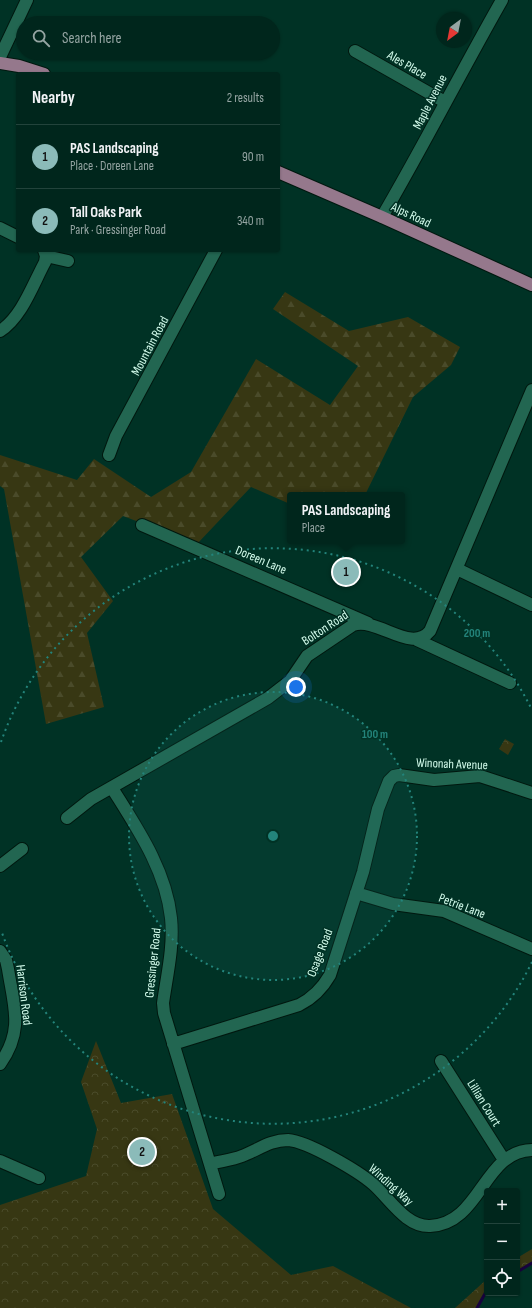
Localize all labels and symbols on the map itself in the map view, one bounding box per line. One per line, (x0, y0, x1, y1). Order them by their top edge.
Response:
north arrow (436, 12, 472, 48)
street label: Ales Place (383, 47, 430, 83)
street label: Maple Avenue (409, 72, 451, 132)
street label: Alps Road (388, 198, 433, 231)
street label: Mountain Road (128, 314, 172, 378)
street label: Doreen Lane (233, 542, 289, 578)
pin: 1 (333, 557, 359, 587)
street label: Bolton Road (299, 607, 351, 649)
text: 200 m (464, 626, 490, 641)
your location (286, 677, 306, 697)
text: 100 m (362, 727, 388, 742)
street label: Winonah Avenue (416, 755, 488, 773)
centre of rings (266, 829, 280, 843)
street label: Petrie Lane (436, 890, 488, 922)
street label: Gressinger Road (141, 927, 165, 999)
street label: Osage Road (304, 927, 336, 979)
street label: Harrison Road (12, 964, 36, 1026)
street label: Lillian Court (463, 1077, 505, 1129)
pin: 2 (129, 1137, 155, 1167)
street label: Winding Way (365, 1161, 417, 1209)

